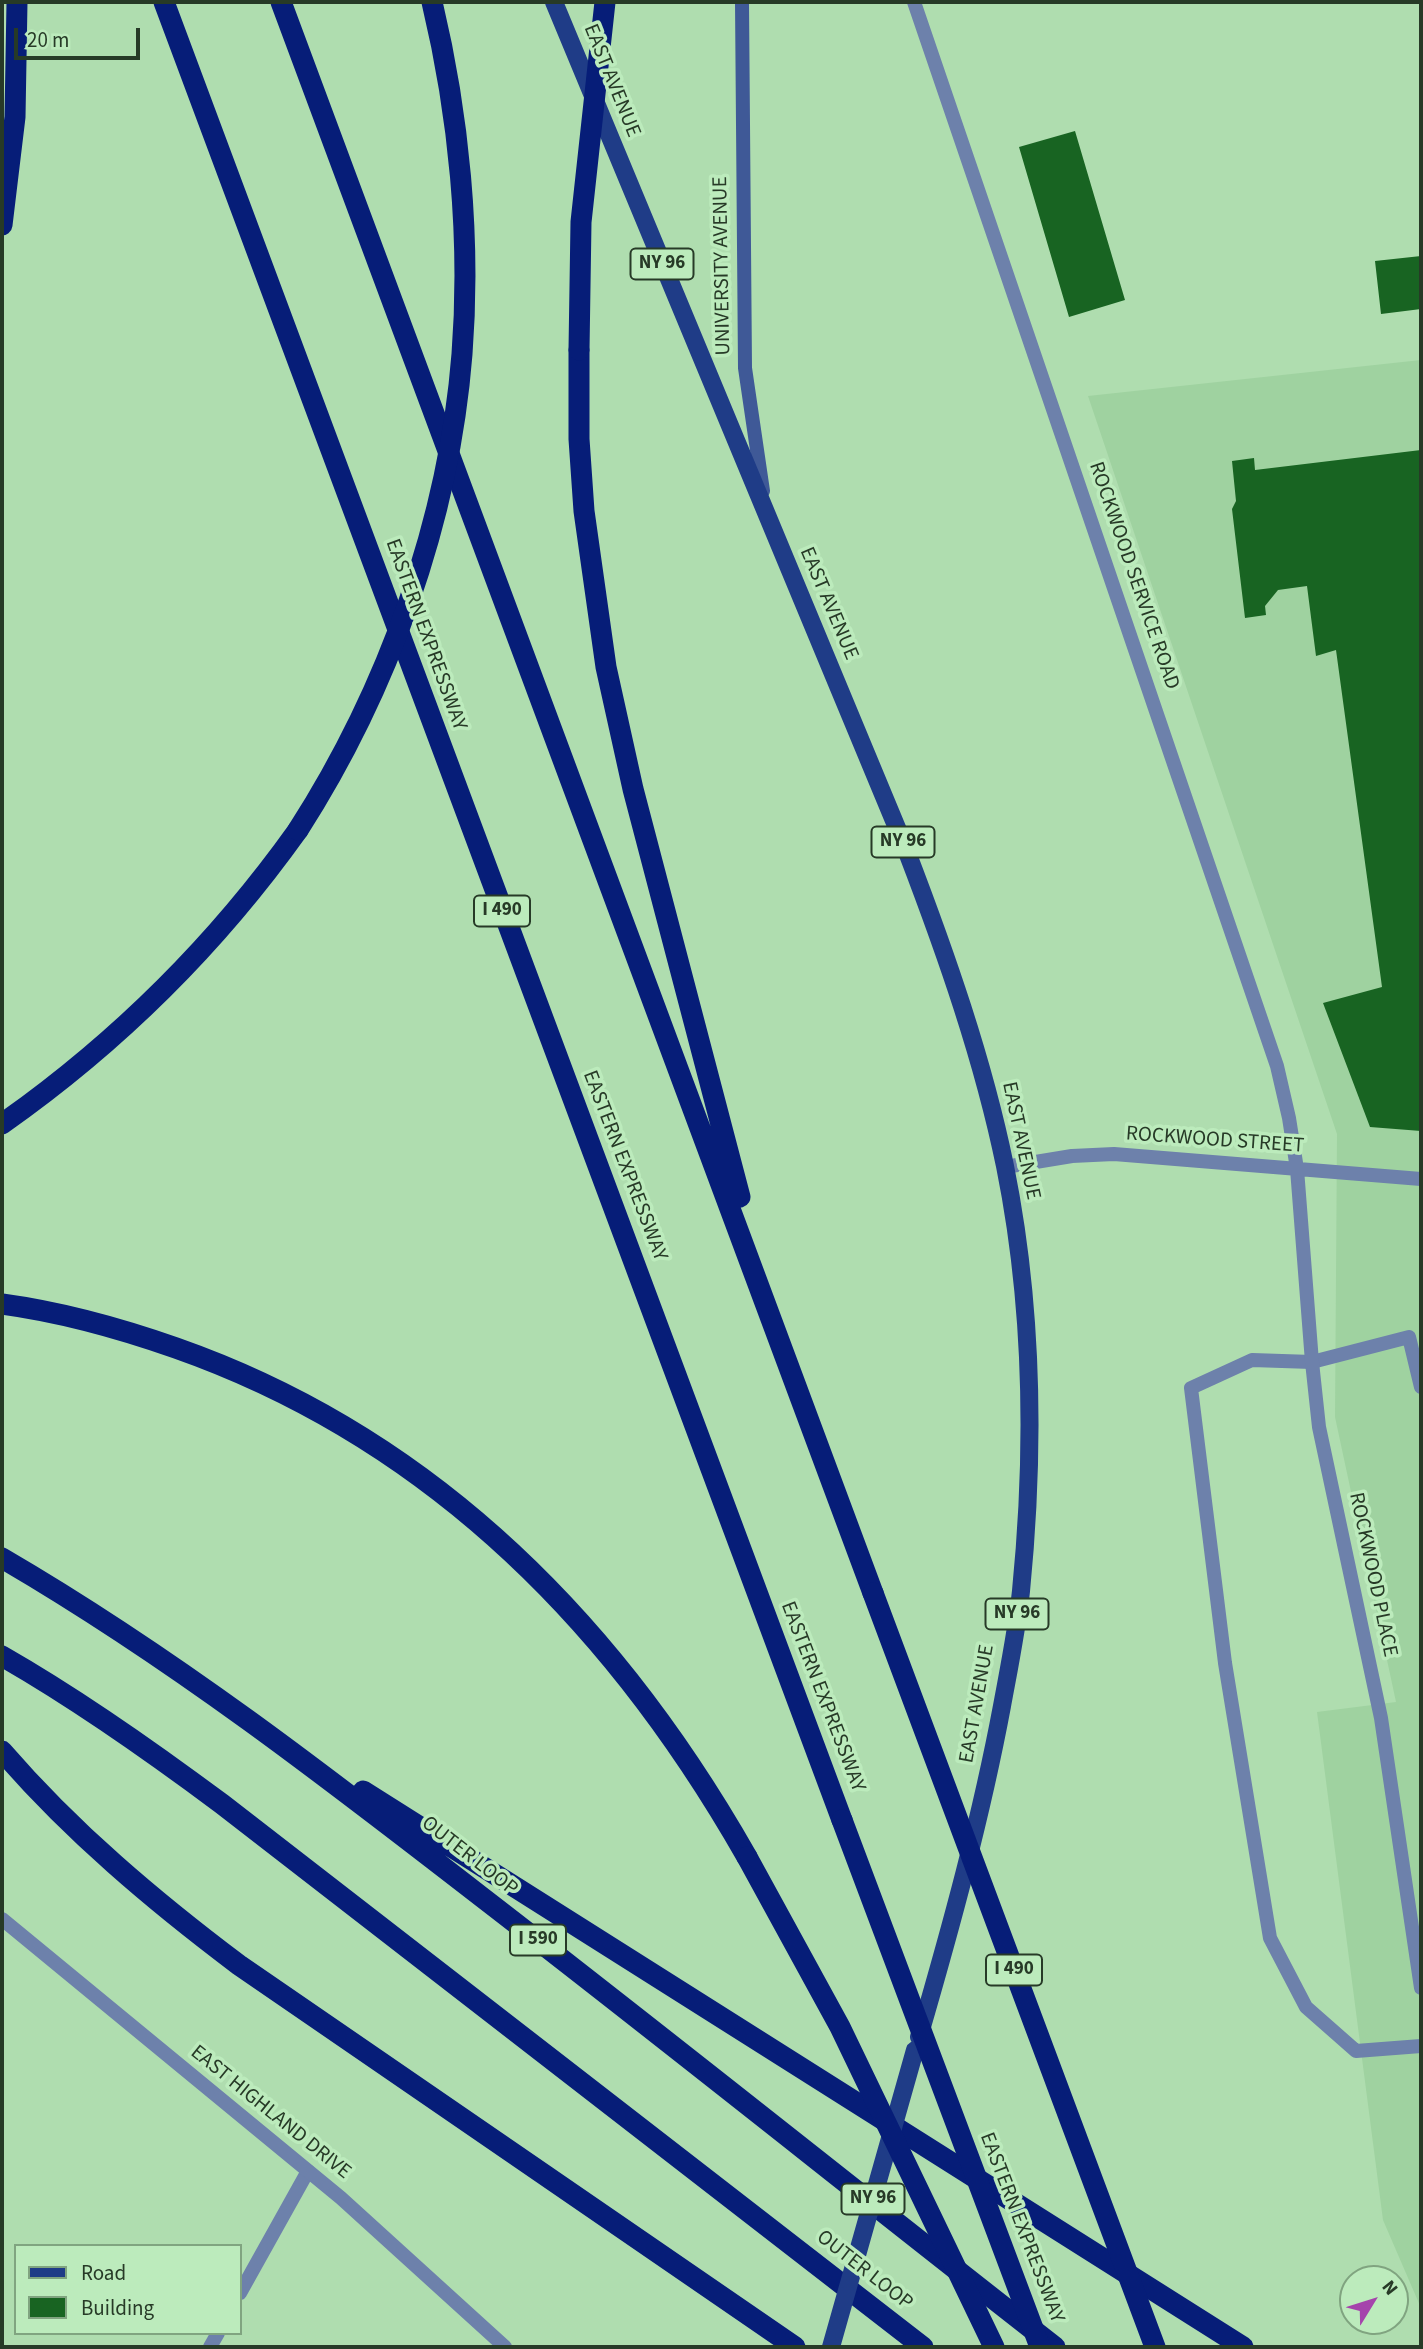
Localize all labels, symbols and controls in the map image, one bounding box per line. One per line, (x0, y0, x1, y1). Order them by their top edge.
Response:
scale bar (18, 14, 144, 58)
street label: EAST AVENUE (577, 21, 645, 141)
text: 20 m (27, 25, 69, 55)
street label: UNIVERSITY AVENUE (709, 176, 737, 356)
road number: NY 96 (630, 248, 694, 280)
street label: ROCKWOOD SERVICE ROAD (1082, 459, 1184, 693)
street label: EASTERN EXPRESSWAY (379, 536, 471, 734)
street label: EAST AVENUE (793, 544, 863, 664)
road number: NY 96 (872, 827, 934, 858)
road number: I 490 (474, 896, 530, 926)
street label: EASTERN EXPRESSWAY (576, 1067, 672, 1265)
street label: EAST AVENUE (995, 1080, 1045, 1202)
street label: ROCKWOOD STREET (1125, 1122, 1305, 1160)
street label: ROCKWOOD PLACE (1342, 1490, 1402, 1660)
street label: EASTERN EXPRESSWAY (774, 1598, 870, 1796)
road number: NY 96 (986, 1598, 1048, 1630)
street label: EAST AVENUE (955, 1643, 1001, 1765)
street label: OUTER LOOP (416, 1812, 522, 1902)
road number: I 590 (510, 1924, 566, 1956)
road number: I 490 (986, 1954, 1042, 1986)
street label: EAST HIGHLAND DRIVE (185, 2041, 355, 2185)
street label: EASTERN EXPRESSWAY (973, 2129, 1069, 2327)
road number: NY 96 (842, 2184, 904, 2214)
street label: OUTER LOOP (811, 2226, 917, 2316)
legend (14, 2244, 242, 2335)
text: Road (81, 2258, 126, 2288)
north arrow (1339, 2265, 1409, 2335)
text: N (1375, 2275, 1404, 2301)
text: Building (81, 2293, 154, 2323)

